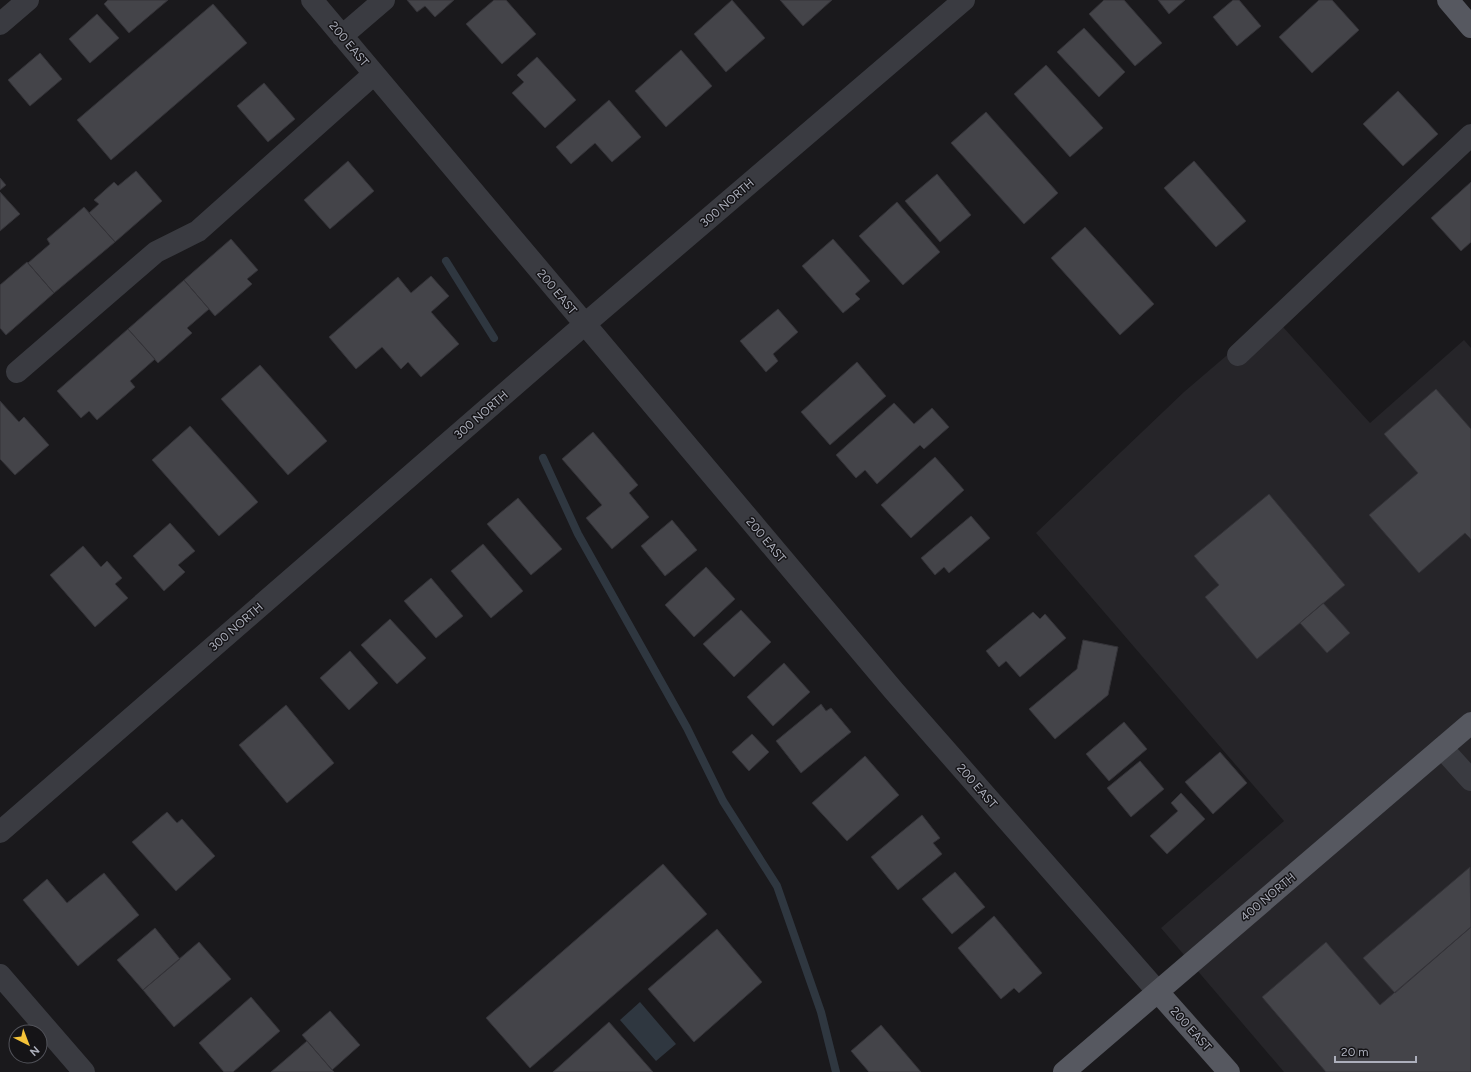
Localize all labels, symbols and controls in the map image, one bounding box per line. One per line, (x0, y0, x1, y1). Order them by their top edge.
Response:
street label: 200 EAST (326, 19, 372, 70)
street label: 300 NORTH (697, 176, 757, 230)
street label: 200 EAST (534, 267, 580, 318)
street label: 300 NORTH (451, 388, 511, 442)
street label: 200 EAST (743, 515, 789, 566)
street label: 300 NORTH (206, 600, 266, 654)
street label: 200 EAST (954, 761, 1000, 811)
street label: 400 NORTH (1238, 870, 1298, 924)
street label: 200 EAST (1168, 1004, 1215, 1054)
north arrow (8, 1024, 48, 1064)
scale bar (1335, 1038, 1416, 1064)
text: N (27, 1043, 42, 1059)
text: 20 m (1341, 1045, 1369, 1059)

